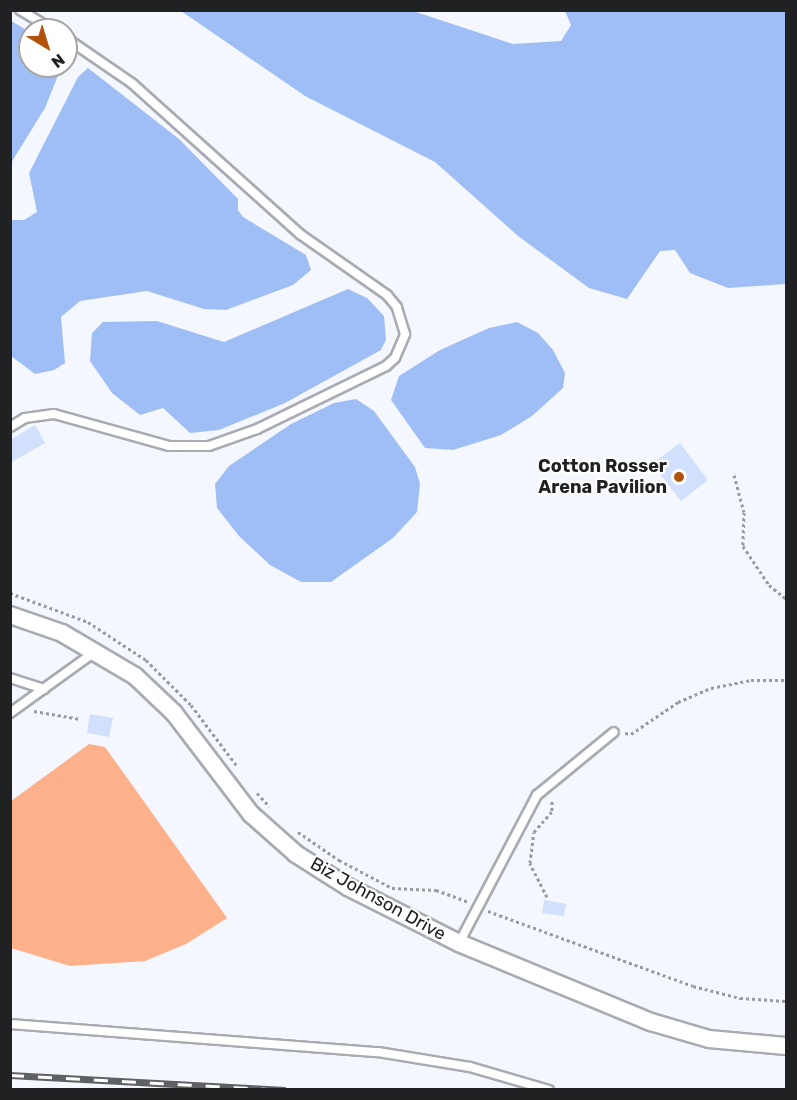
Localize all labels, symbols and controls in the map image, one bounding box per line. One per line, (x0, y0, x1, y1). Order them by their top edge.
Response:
north arrow (18, 18, 78, 78)
text: N (48, 50, 69, 72)
place label: Cotton Rosser Arena Pavilion (538, 456, 667, 498)
marker: Cotton Rosser Arena Pavilion (672, 470, 686, 484)
street label: Biz Johnson Drive (306, 853, 450, 945)

